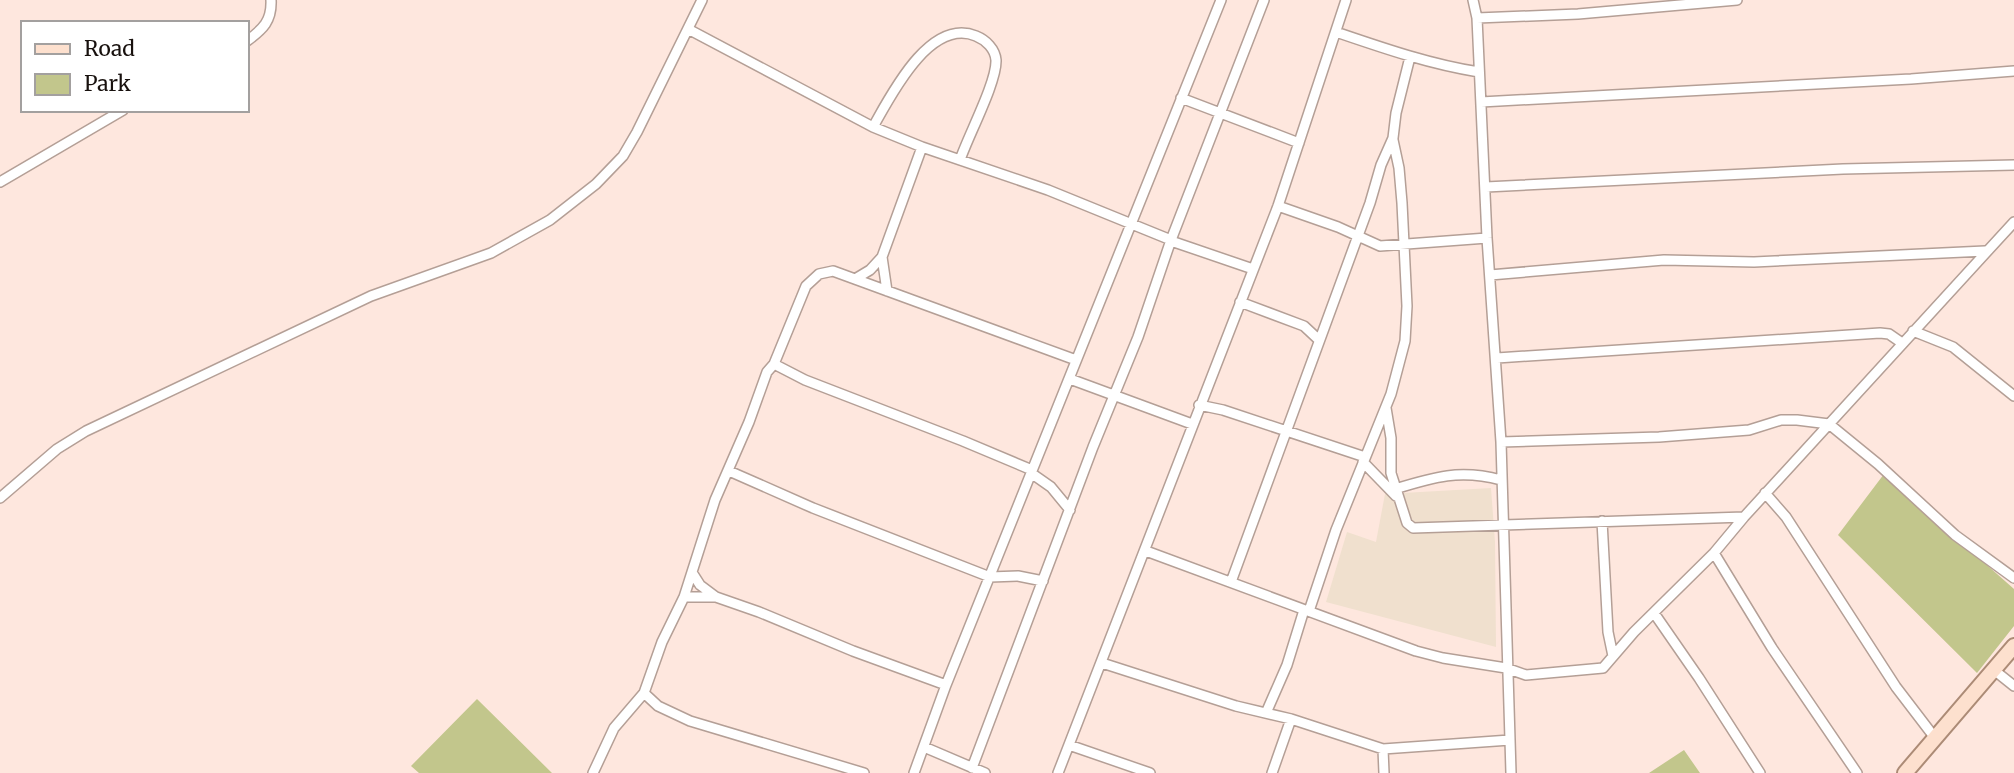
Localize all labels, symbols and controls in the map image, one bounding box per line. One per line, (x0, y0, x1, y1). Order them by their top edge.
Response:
legend (21, 21, 248, 112)
text: Road (84, 35, 135, 62)
text: Park (84, 70, 131, 97)

